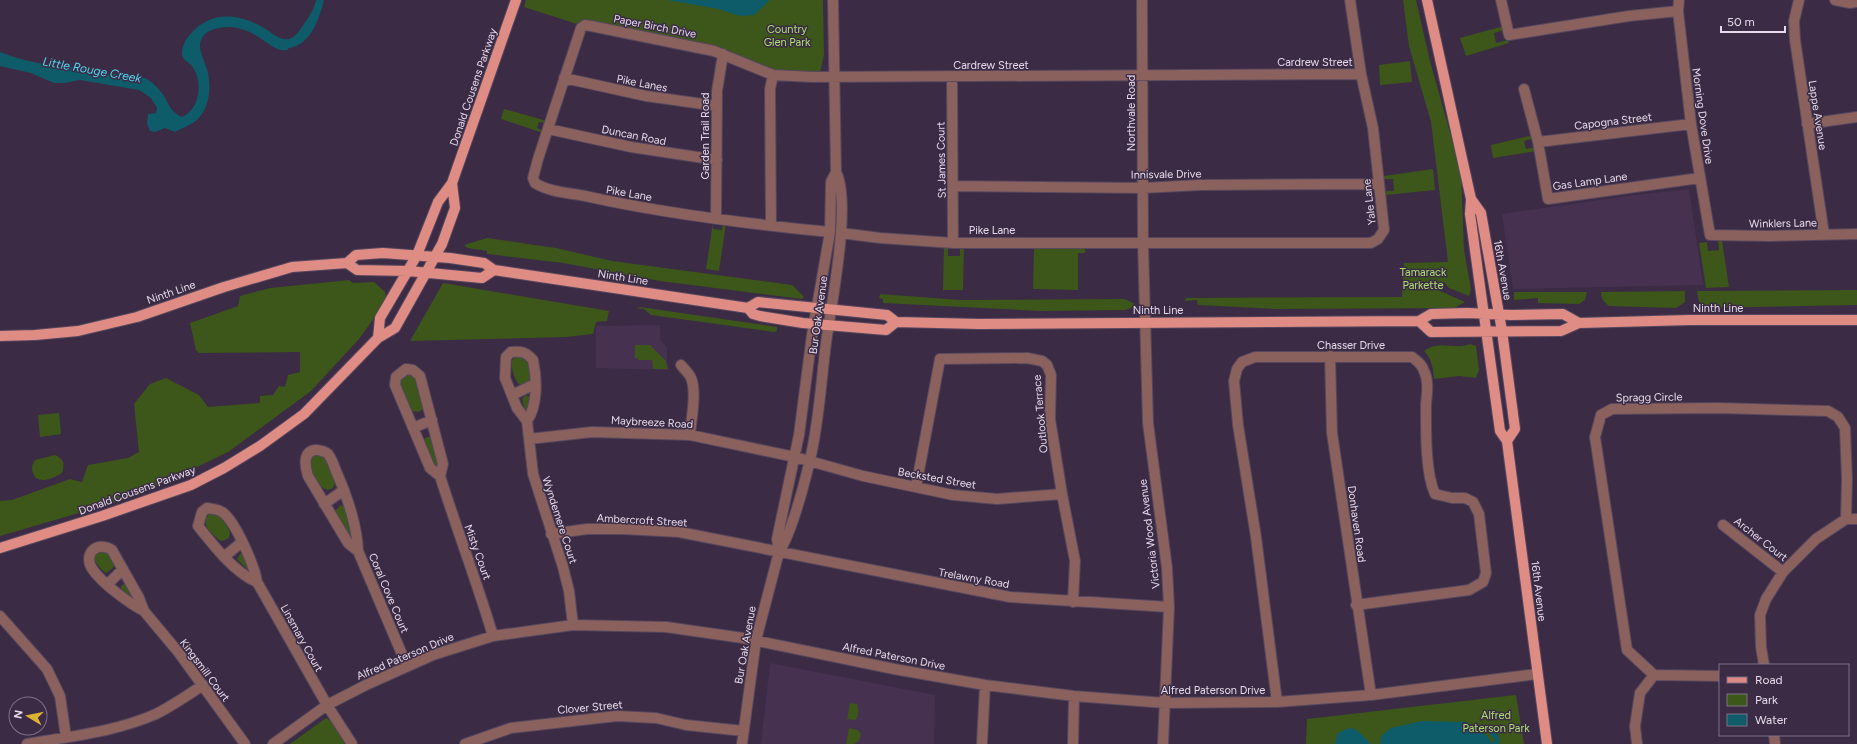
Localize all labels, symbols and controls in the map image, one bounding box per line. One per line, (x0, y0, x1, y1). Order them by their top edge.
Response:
scale bar (1721, 8, 1785, 34)
street label: Paper Birch Drive (612, 12, 697, 41)
text: 50 m (1727, 15, 1755, 29)
park label: Country Glen Park (764, 23, 811, 49)
street label: Donald Cousens Parkway (447, 26, 500, 148)
water label: Little Rouge Creek (42, 54, 144, 86)
street label: Cardrew Street (1277, 56, 1353, 69)
street label: Cardrew Street (953, 59, 1029, 72)
street label: Morning Dove Drive (1689, 67, 1716, 165)
street label: Pike Lanes (615, 72, 668, 95)
street label: Northvale Road (1125, 75, 1138, 151)
street label: Lappe Avenue (1806, 79, 1829, 151)
street label: Garden Trail Road (699, 93, 712, 179)
street label: Capogna Street (1573, 110, 1653, 133)
street label: St James Court (934, 122, 949, 198)
street label: Duncan Road (600, 123, 667, 148)
street label: Innisvale Drive (1131, 167, 1201, 182)
street label: Gas Lamp Lane (1552, 170, 1628, 193)
street label: Yale Lane (1360, 178, 1379, 226)
street label: Pike Lane (605, 183, 653, 204)
street label: Winklers Lane (1749, 216, 1817, 231)
street label: Pike Lane (969, 224, 1015, 237)
street label: 16th Avenue (1491, 239, 1514, 301)
park label: Tamarack Parkette (1400, 266, 1447, 292)
street label: Ninth Line (597, 267, 649, 288)
street label: Bur Oak Avenue (807, 275, 830, 355)
street label: Ninth Line (145, 278, 197, 307)
street label: Ninth Line (1693, 302, 1743, 315)
street label: Ninth Line (1133, 304, 1183, 317)
street label: Chasser Drive (1317, 339, 1385, 352)
street label: Outlook Terrace (1031, 374, 1050, 454)
street label: Spragg Circle (1616, 390, 1683, 405)
street label: Maybreeze Road (611, 414, 693, 431)
street label: Donald Cousens Parkway (77, 463, 198, 518)
street label: Becksted Street (897, 465, 977, 492)
street label: Wyndemere Court (539, 475, 580, 565)
street label: Victoria Wood Avenue (1136, 478, 1163, 590)
street label: Donhaven Road (1345, 485, 1368, 563)
street label: Ambercroft Street (596, 512, 688, 529)
street label: Archer Court (1731, 515, 1790, 564)
street label: Misty Court (462, 523, 494, 582)
street label: Coral Cove Court (366, 551, 411, 635)
street label: 16th Avenue (1528, 560, 1549, 622)
street label: Trelawny Road (937, 566, 1010, 591)
street label: Linsmary Court (278, 602, 325, 674)
street label: Bur Oak Avenue (732, 605, 759, 685)
street label: Alfred Paterson Drive (355, 630, 456, 683)
street label: Kingsmill Court (177, 637, 232, 704)
street label: Alfred Paterson Drive (841, 640, 946, 673)
legend (1719, 664, 1849, 736)
text: Road (1755, 673, 1783, 687)
street label: Alfred Paterson Drive (1161, 684, 1265, 697)
text: Park (1755, 693, 1778, 707)
north arrow (8, 696, 48, 736)
street label: Clover Street (557, 698, 623, 717)
text: N (12, 709, 26, 720)
park label: Alfred Paterson Park (1462, 709, 1530, 735)
text: Water (1755, 713, 1787, 727)

